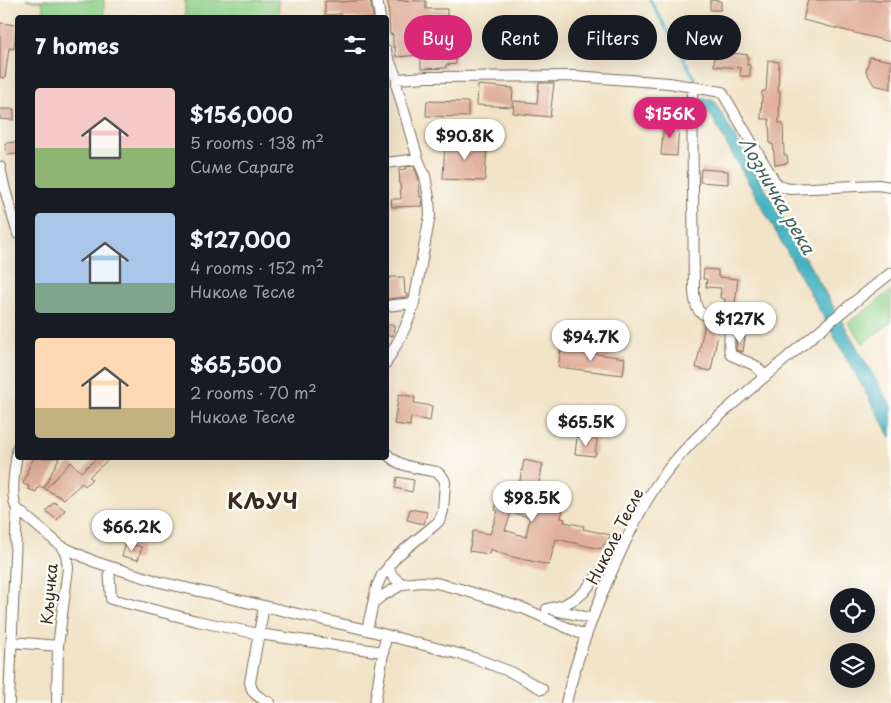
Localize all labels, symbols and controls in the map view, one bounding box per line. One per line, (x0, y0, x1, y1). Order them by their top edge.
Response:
chip: Buy (404, 15, 472, 60)
chip: Rent (482, 15, 558, 60)
chip: Filters (568, 15, 657, 60)
chip: New (667, 15, 741, 60)
text: 7 homes (35, 29, 119, 61)
icon: filters (341, 31, 369, 59)
pin: $156K (635, 96, 705, 139)
text: $156,000 (190, 98, 293, 130)
text: $156K (645, 101, 695, 125)
icon: home (75, 108, 135, 168)
pin: $90.8K (424, 119, 506, 161)
text: $90.8K (436, 123, 494, 147)
text: 5 rooms · 138 m² (190, 130, 324, 154)
water label: Лозничка река (733, 131, 823, 259)
text: Симе Сараге (190, 154, 294, 178)
text: $127,000 (190, 223, 291, 255)
icon: home (75, 233, 135, 293)
text: 4 rooms · 152 m² (190, 255, 324, 279)
text: Николе Тесле (190, 279, 295, 303)
pin: $127K (705, 302, 775, 344)
text: $127K (715, 306, 765, 330)
pin: $94.7K (550, 320, 632, 362)
text: $94.7K (563, 324, 619, 348)
text: $65,500 (190, 348, 282, 380)
icon: home (75, 358, 135, 418)
text: 2 rooms · 70 m² (190, 380, 317, 404)
text: Николе Тесле (190, 404, 295, 428)
pin: $65.5K (545, 404, 627, 447)
text: $65.5K (558, 409, 614, 433)
pin: $98.5K (491, 480, 573, 523)
district label: КЉУЧ (227, 484, 299, 516)
street label: Николе Тесле (579, 484, 649, 588)
text: $98.5K (504, 485, 560, 509)
pin: $66.2K (91, 510, 173, 552)
text: $66.2K (103, 514, 161, 538)
street label: Кључка (33, 562, 63, 626)
map controls (830, 588, 875, 688)
button: locate (830, 588, 875, 633)
button: layers (830, 643, 875, 688)

